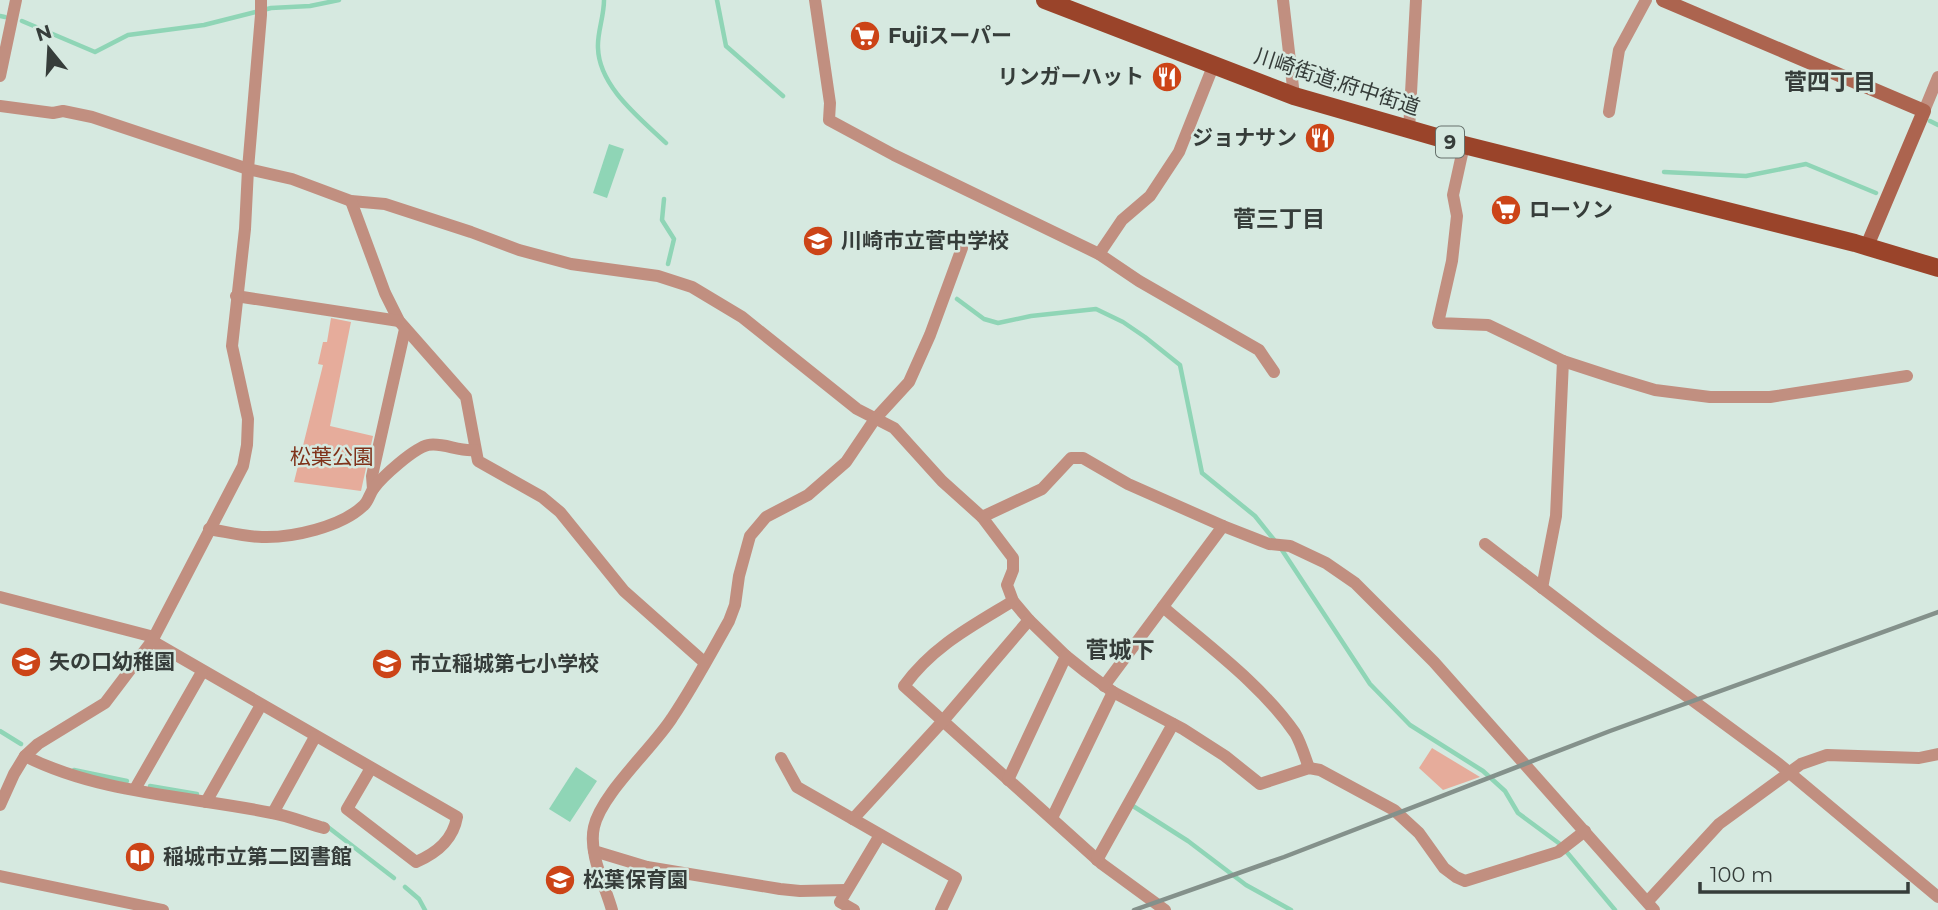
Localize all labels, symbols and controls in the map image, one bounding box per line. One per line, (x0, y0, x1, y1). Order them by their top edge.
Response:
north arrow (14, 14, 84, 84)
supermarket icon: Fujiスーパー (848, 19, 882, 53)
text: N (33, 20, 55, 47)
place label: Fujiスーパー (888, 23, 1012, 48)
street label: 川崎街道;府中街道 (1251, 43, 1423, 120)
restaurant icon: リンガーハット (1150, 60, 1184, 94)
place label: リンガーハット (997, 64, 1144, 89)
district label: 菅四丁目 (1784, 68, 1876, 96)
restaurant icon: ジョナサン (1303, 121, 1337, 155)
place label: ジョナサン (1192, 125, 1297, 150)
road number: 9 (1436, 126, 1464, 158)
supermarket icon: ローソン (1489, 193, 1523, 227)
place label: ローソン (1529, 197, 1613, 222)
district label: 菅三丁目 (1233, 205, 1325, 233)
school or university icon: 川崎市立菅中学校 (801, 224, 835, 258)
place label: 川崎市立菅中学校 (841, 228, 1009, 253)
park label: 松葉公園 (290, 444, 374, 469)
district label: 菅城下 (1086, 636, 1155, 664)
school or university icon: 矢の口幼稚園 (9, 645, 43, 679)
school or university icon: 市立稲城第七小学校 (370, 647, 404, 681)
place label: 矢の口幼稚園 (49, 649, 175, 674)
place label: 市立稲城第七小学校 (410, 651, 599, 676)
library icon: 稲城市立第二図書館 (123, 840, 157, 874)
place label: 稲城市立第二図書館 (163, 844, 352, 869)
scale bar (1700, 850, 1908, 894)
text: 100 m (1710, 862, 1773, 887)
school or university icon: 松葉保育園 (543, 863, 577, 897)
place label: 松葉保育園 (583, 867, 688, 892)

